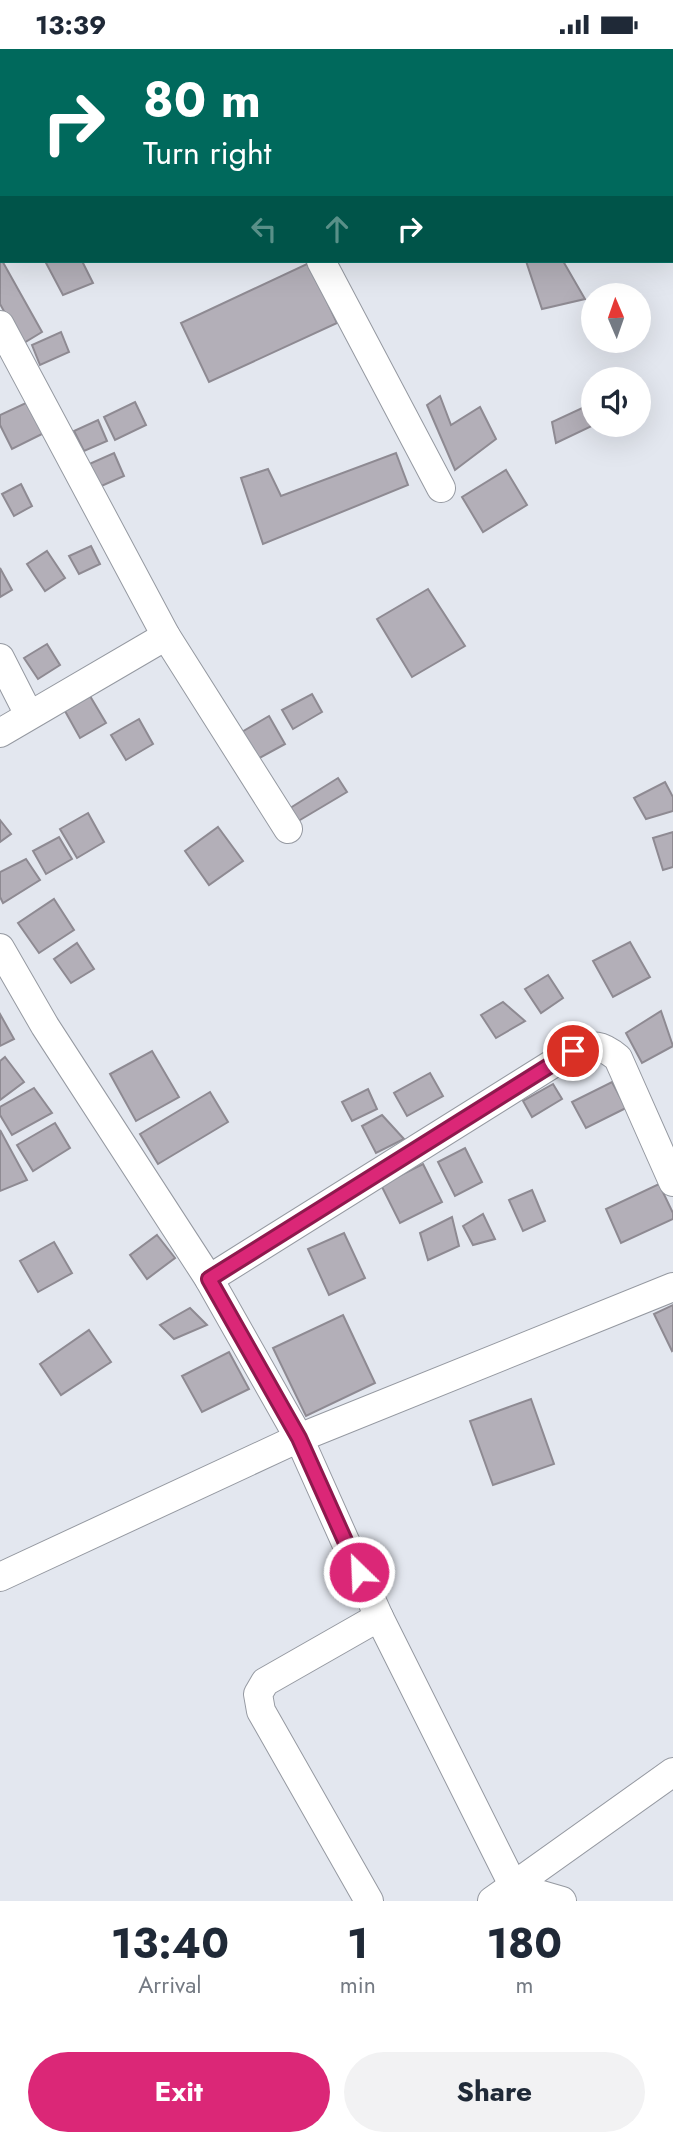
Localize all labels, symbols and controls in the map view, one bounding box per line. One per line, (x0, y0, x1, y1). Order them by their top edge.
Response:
text: 13:39 (35, 6, 106, 44)
text: 80 m (143, 65, 261, 135)
icon: right (28, 77, 119, 168)
text: Turn right (143, 130, 272, 176)
icon: left (245, 210, 283, 248)
icon: ahead (318, 210, 356, 248)
icon: right (391, 210, 429, 248)
north arrow (581, 283, 651, 353)
map controls (581, 283, 651, 437)
button: sound (581, 367, 651, 437)
pin (543, 1021, 603, 1081)
icon: arrive (554, 1032, 592, 1070)
position arrow (322, 1535, 396, 1609)
text: 13:40 (111, 1913, 229, 1974)
text: 1 (347, 1913, 368, 1974)
text: 180 (487, 1913, 562, 1974)
text: Arrival (138, 1968, 202, 2002)
text: min (340, 1968, 376, 2002)
text: m (515, 1968, 533, 2002)
button: Exit (28, 2052, 330, 2132)
button: Share (344, 2052, 645, 2132)

